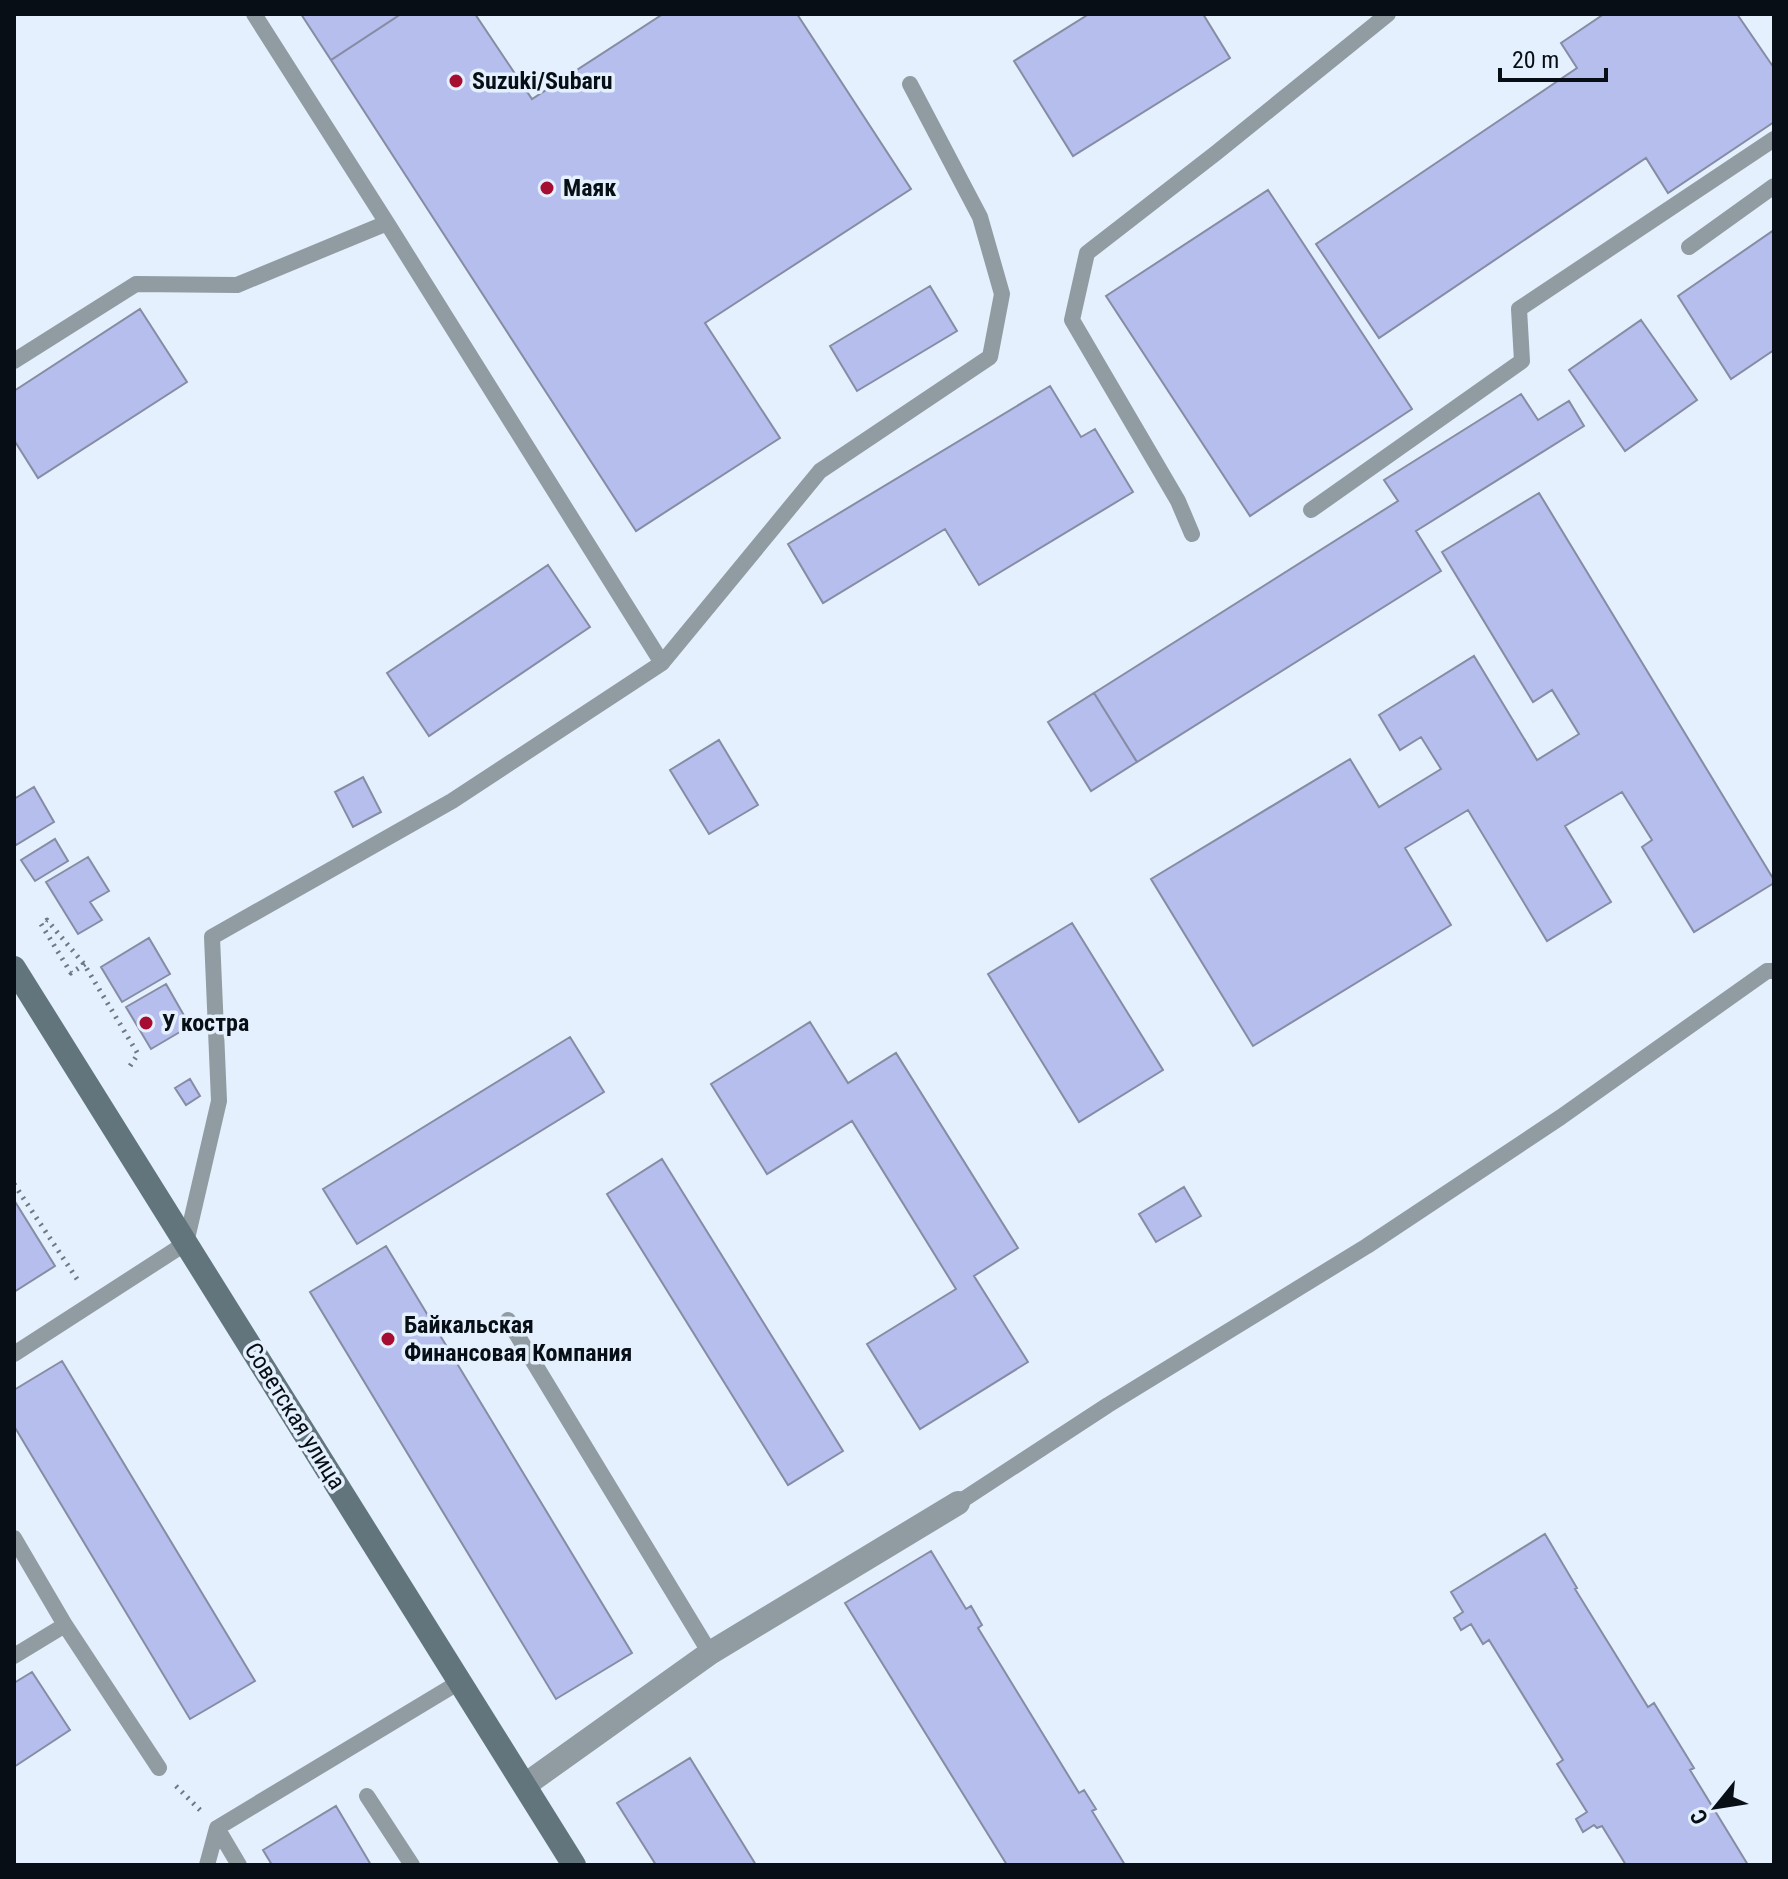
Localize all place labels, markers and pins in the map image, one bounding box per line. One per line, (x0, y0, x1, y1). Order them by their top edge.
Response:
place label: Suzuki/Subaru (472, 67, 613, 95)
marker: Suzuki/Subaru (447, 72, 465, 90)
place label: Маяк (563, 174, 616, 202)
marker: Маяк (538, 179, 556, 197)
place label: У костра (162, 1009, 249, 1037)
marker: У костра (137, 1014, 155, 1032)
place label: Байкальская Финансовая Компания (404, 1311, 632, 1367)
marker: Байкальская Финансовая Компания (379, 1330, 397, 1348)

